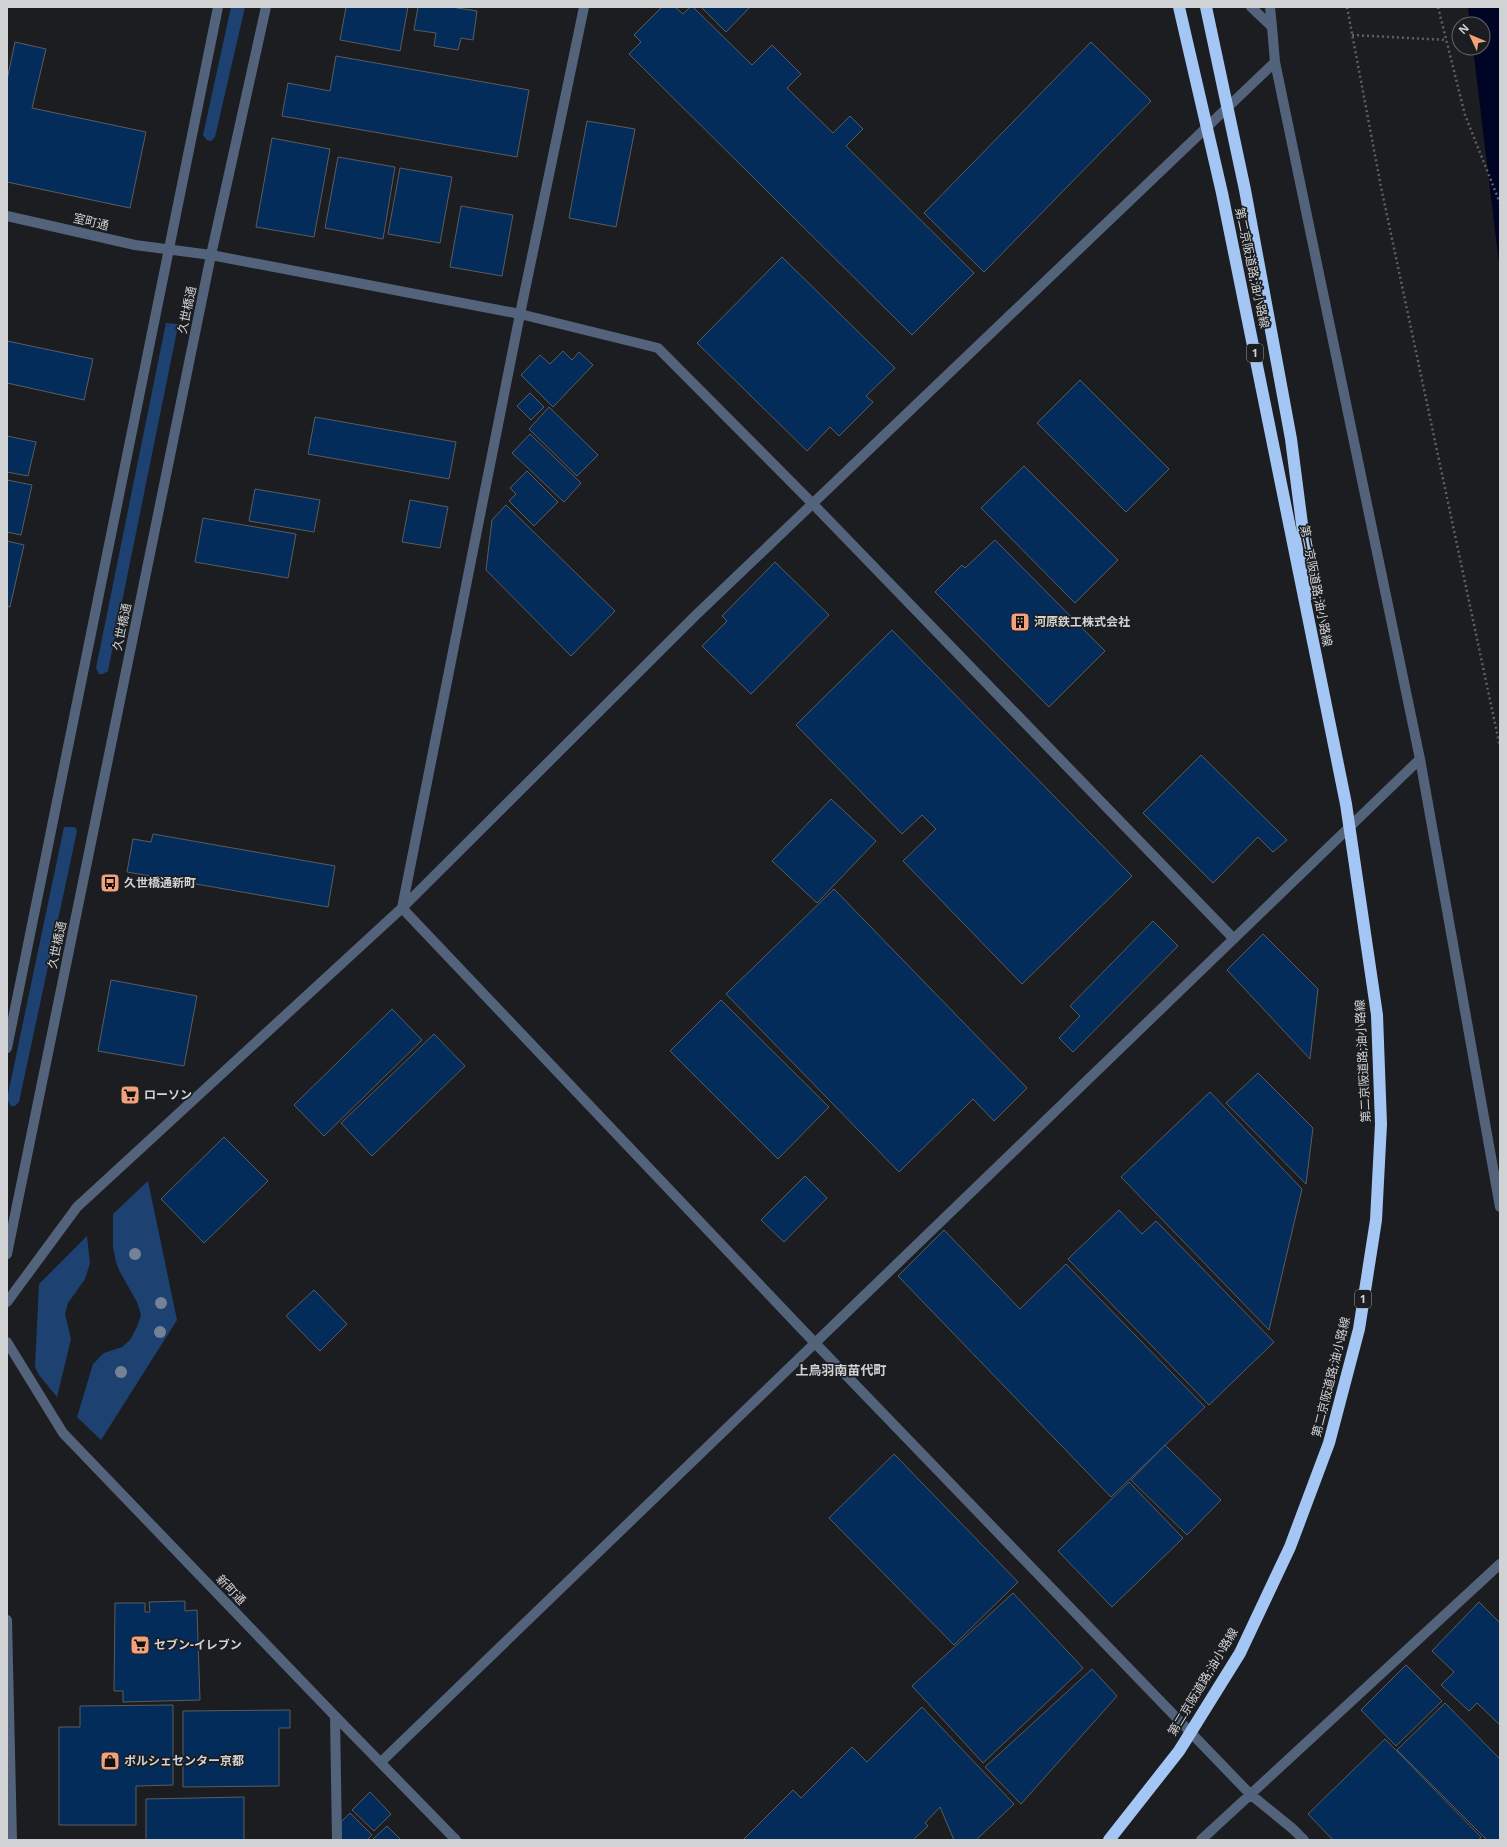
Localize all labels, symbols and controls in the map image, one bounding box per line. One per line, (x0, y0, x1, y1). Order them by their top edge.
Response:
north arrow (1451, 16, 1491, 56)
text: N (1455, 20, 1472, 37)
street label: 第二京阪道路;油小路線 (1231, 206, 1274, 330)
street label: 室町通 (72, 209, 111, 234)
street label: 久世橋通 (173, 285, 200, 335)
road number: 1 (1247, 344, 1263, 362)
street label: 第二京阪道路;油小路線 (1296, 524, 1337, 648)
street label: 久世橋通 (108, 602, 135, 652)
building icon: 河原鉄工株式会社 (1009, 611, 1031, 633)
place label: 河原鉄工株式会社 (1034, 613, 1130, 630)
bus stop icon: 久世橋通新町 (99, 872, 121, 894)
place label: 久世橋通新町 (124, 874, 196, 891)
street label: 久世橋通 (43, 920, 70, 970)
street label: 第二京阪道路;油小路線 (1351, 999, 1374, 1123)
supermarket icon: ローソン (119, 1084, 141, 1106)
place label: ローソン (144, 1086, 192, 1103)
road number: 1 (1355, 1290, 1371, 1308)
street label: 第二京阪道路;油小路線 (1307, 1315, 1354, 1439)
district label: 上鳥羽南苗代町 (795, 1361, 887, 1379)
street label: 新町通 (213, 1571, 250, 1609)
street label: 第二京阪道路;油小路線 (1164, 1625, 1242, 1739)
supermarket icon: セブン-イレブン (129, 1634, 151, 1656)
place label: セブン-イレブン (154, 1636, 242, 1653)
shop icon: ポルシェセンター京都 (99, 1750, 121, 1772)
place label: ポルシェセンター京都 (124, 1752, 244, 1769)

